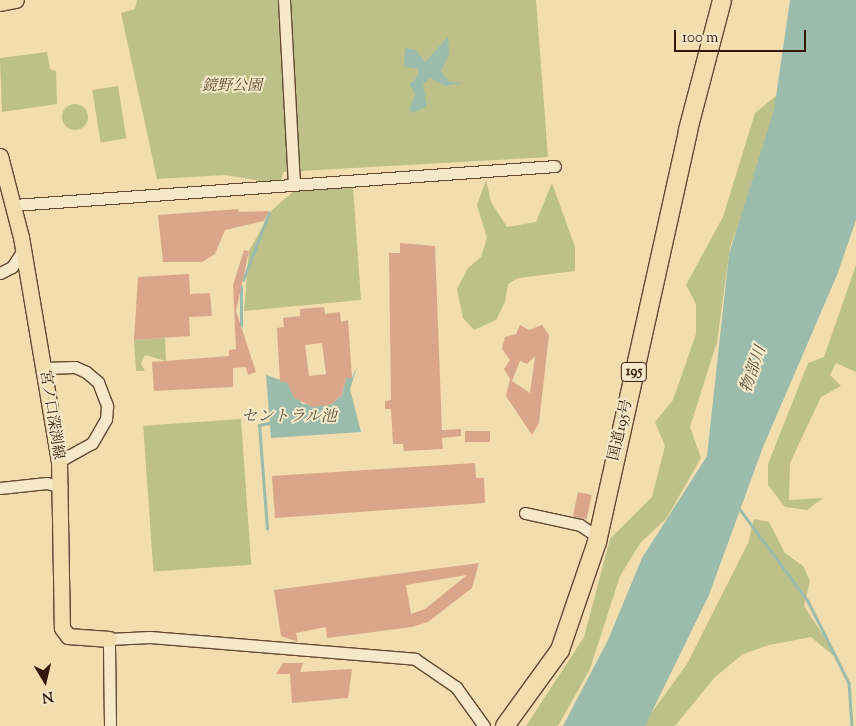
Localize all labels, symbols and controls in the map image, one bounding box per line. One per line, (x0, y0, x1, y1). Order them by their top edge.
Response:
scale bar (676, 20, 808, 52)
text: 100 m (682, 28, 718, 49)
park label: 鏡野公園 (202, 78, 262, 96)
water label: 物部川 (738, 344, 772, 396)
road number: 195 (620, 361, 648, 384)
street label: 宮ノ口深渕線 (35, 369, 67, 461)
street label: 国道195号 (605, 398, 637, 462)
water label: セントラル池 (241, 408, 337, 428)
north arrow (20, 656, 70, 706)
text: N (40, 685, 54, 707)

